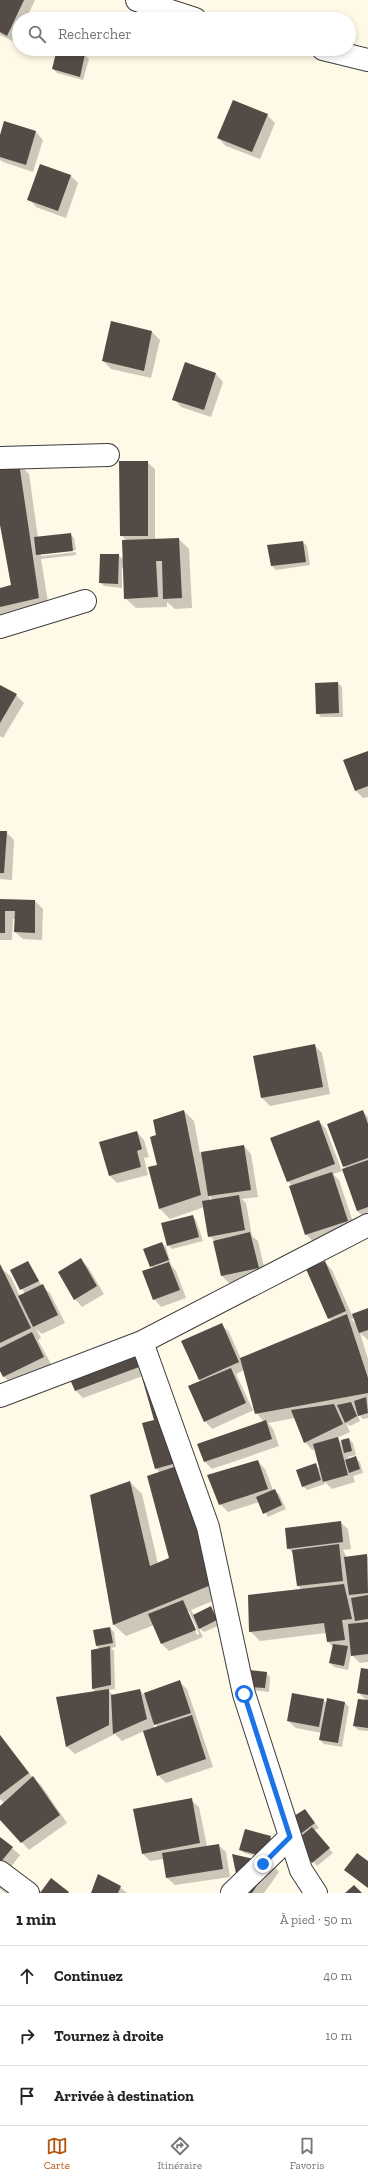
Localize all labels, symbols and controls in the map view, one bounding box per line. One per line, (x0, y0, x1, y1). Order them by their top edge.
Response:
search box (12, 12, 356, 56)
icon: search (26, 23, 48, 45)
text: Rechercher (58, 25, 132, 43)
route start (235, 1685, 253, 1703)
route end (254, 1855, 272, 1873)
text: 1 min (16, 1909, 56, 1929)
text: À pied · 50 m (280, 1912, 352, 1927)
icon: ahead (16, 1965, 38, 1987)
text: Continuez (54, 1967, 123, 1985)
text: 40 m (323, 1968, 352, 1983)
icon: right (16, 2025, 38, 2047)
text: Tournez à droite (54, 2027, 164, 2045)
text: 10 m (325, 2028, 352, 2043)
icon: arrive (16, 2085, 38, 2107)
text: Arrivée à destination (54, 2087, 194, 2105)
tab: Carte (44, 2135, 70, 2172)
tab: Itinéraire (157, 2135, 202, 2172)
tab: Favoris (290, 2135, 324, 2172)

